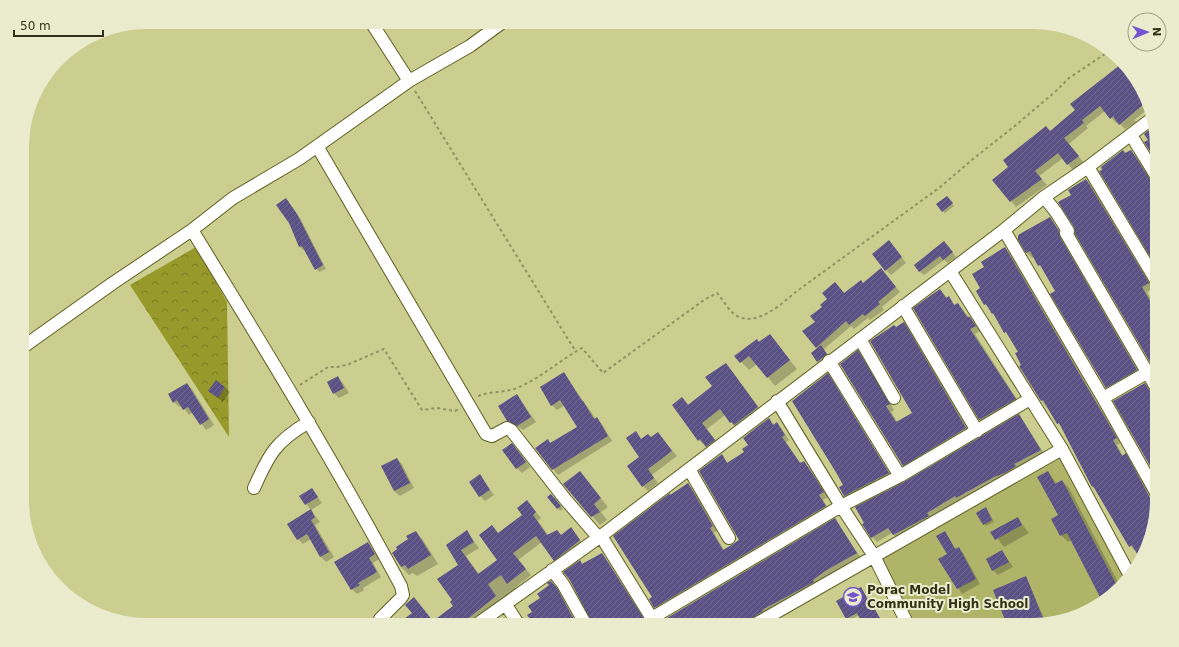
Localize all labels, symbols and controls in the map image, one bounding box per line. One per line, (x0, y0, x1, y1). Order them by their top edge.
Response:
scale bar (14, 12, 103, 38)
north arrow (1127, 12, 1167, 52)
text: 50 m (20, 19, 51, 33)
text: N (1150, 27, 1163, 37)
place label: Porac Model Community High School (867, 583, 1028, 611)
school or university icon: Porac Model Community High School (842, 586, 864, 608)

